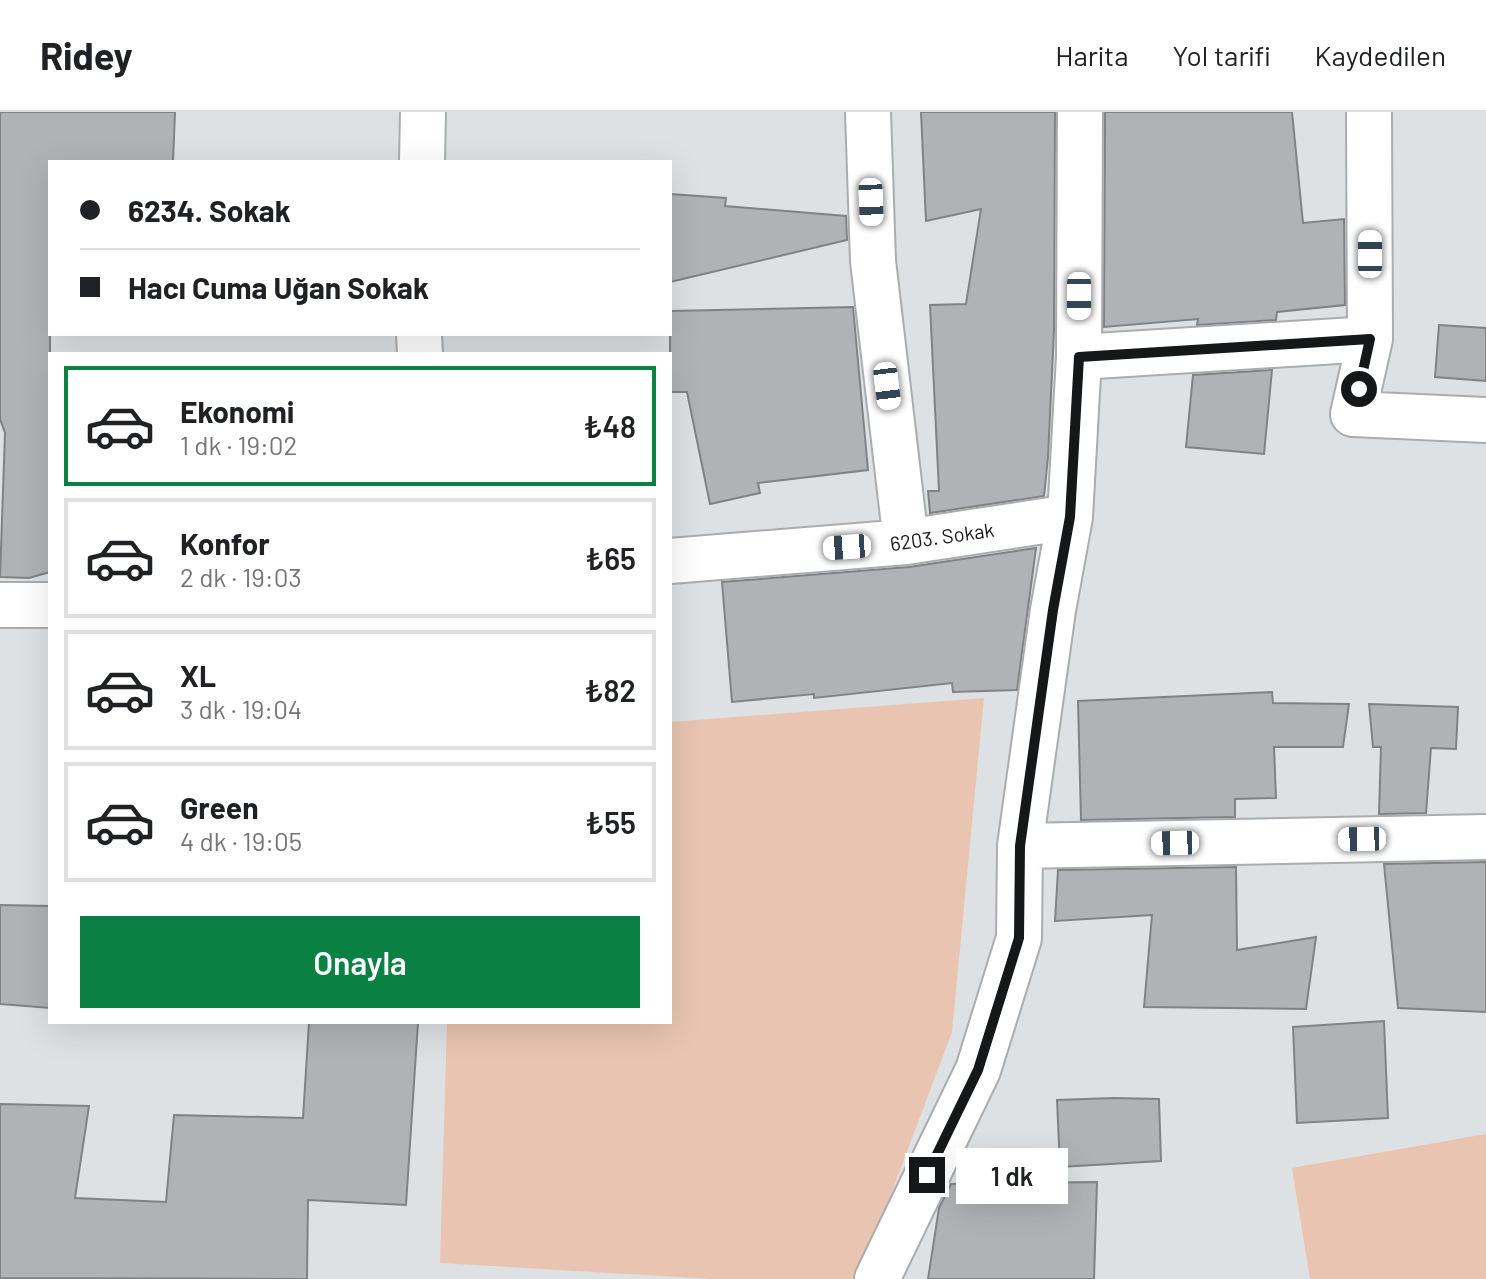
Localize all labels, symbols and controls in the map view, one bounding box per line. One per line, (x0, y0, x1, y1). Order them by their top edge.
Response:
text: Ridey (40, 32, 133, 78)
text: Harita (1055, 38, 1128, 72)
text: Yol tarifi (1172, 38, 1270, 72)
text: Kaydedilen (1314, 38, 1446, 72)
car (858, 178, 884, 226)
text: 6234. Sokak (128, 192, 291, 228)
car (1358, 230, 1382, 278)
text: Hacı Cuma Uğan Sokak (128, 269, 429, 305)
car (1067, 272, 1091, 320)
car (872, 361, 902, 411)
route start (1341, 371, 1377, 407)
icon: car (84, 390, 156, 462)
text: Ekonomi (180, 393, 294, 429)
text: ₺48 (583, 408, 636, 444)
text: 1 dk · 19:02 (180, 429, 297, 460)
street label: 6203. Sokak (888, 517, 996, 555)
icon: car (84, 522, 156, 594)
text: Konfor (180, 525, 270, 561)
car (822, 533, 872, 561)
text: ₺65 (585, 540, 636, 576)
text: 2 dk · 19:03 (180, 561, 302, 592)
icon: car (84, 654, 156, 726)
text: XL (180, 657, 216, 693)
text: ₺82 (584, 672, 636, 708)
text: 3 dk · 19:04 (180, 693, 302, 724)
icon: car (84, 786, 156, 858)
text: Green (180, 789, 259, 825)
text: ₺55 (585, 804, 636, 840)
text: 4 dk · 19:05 (180, 825, 302, 856)
car (1338, 827, 1386, 851)
car (1151, 831, 1199, 855)
button: Onayla (80, 916, 640, 1008)
callout: 1 dk (955, 1147, 1067, 1203)
route end (909, 1157, 945, 1193)
text: 1 dk (991, 1160, 1033, 1191)

